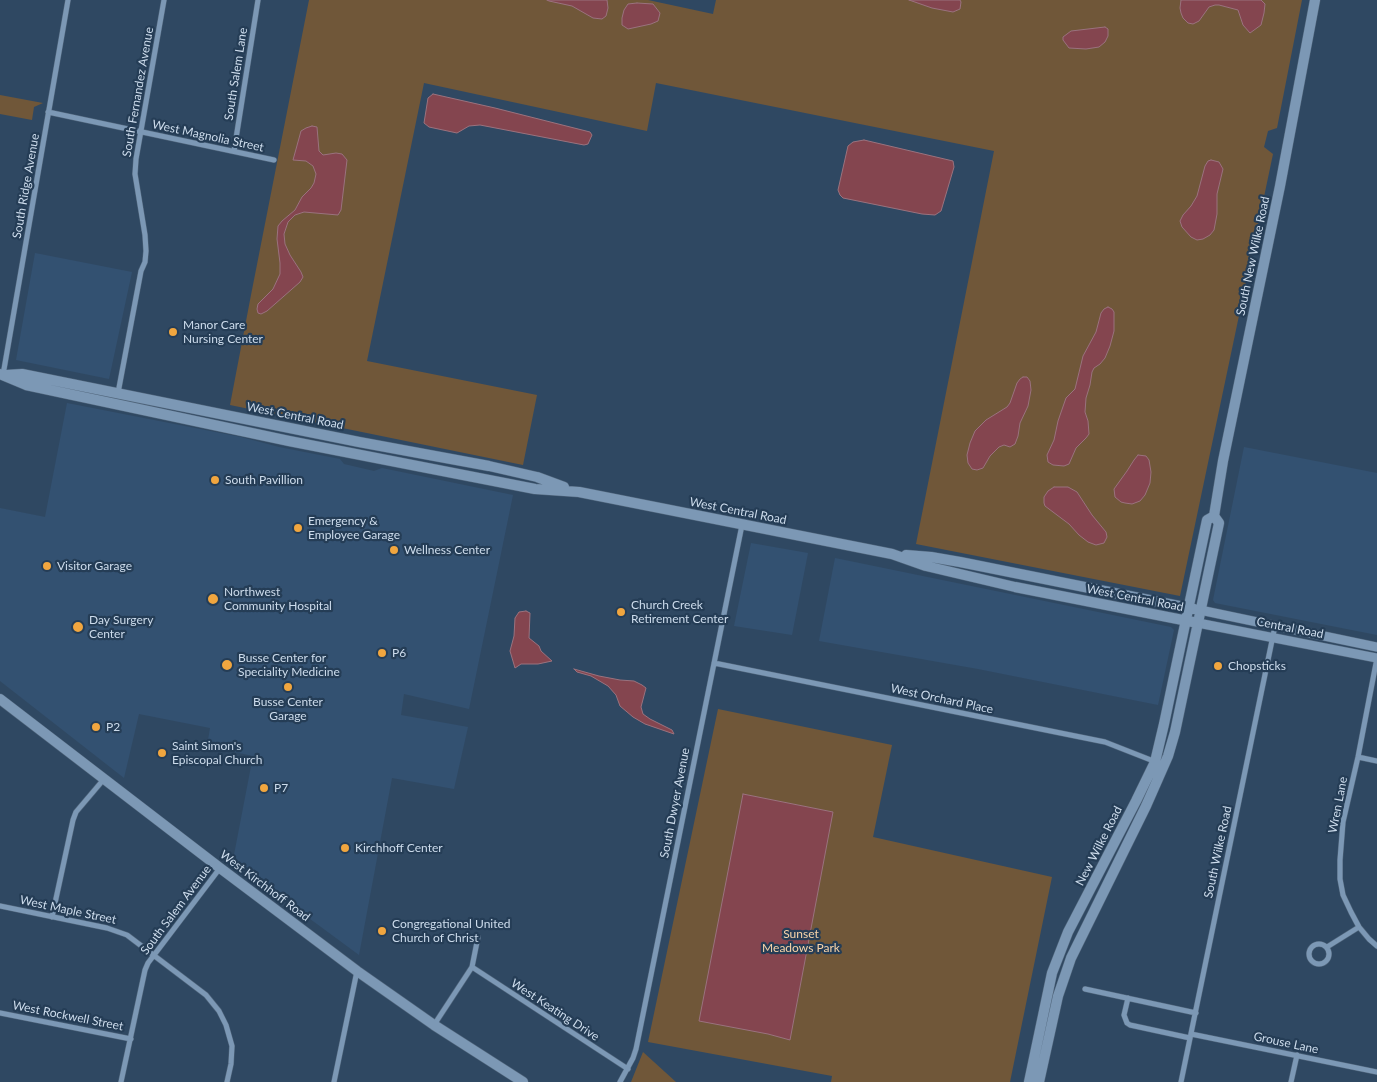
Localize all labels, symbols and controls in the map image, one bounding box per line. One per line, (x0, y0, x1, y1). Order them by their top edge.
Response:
street label: South Fernandez Avenue (119, 26, 157, 158)
street label: South Salem Lane (222, 27, 250, 121)
street label: West Magnolia Street (151, 117, 265, 155)
street label: South Ridge Avenue (10, 132, 42, 240)
street label: South New Wilke Road (1233, 195, 1273, 317)
place label: Manor Care Nursing Center (183, 318, 263, 346)
marker: Manor Care Nursing Center (167, 326, 179, 338)
street label: West Central Road (245, 400, 345, 432)
place label: South Pavillion (225, 473, 303, 487)
marker: South Pavillion (209, 474, 221, 486)
street label: West Central Road (688, 495, 788, 527)
place label: Emergency & Employee Garage (308, 514, 400, 542)
marker: Emergency & Employee Garage (292, 522, 304, 534)
place label: Wellness Center (404, 543, 490, 557)
marker: Wellness Center (388, 544, 400, 556)
place label: Visitor Garage (57, 559, 132, 573)
marker: Visitor Garage (41, 560, 53, 572)
street label: West Central Road (1085, 582, 1185, 614)
place label: Northwest Community Hospital (224, 585, 332, 613)
marker: Northwest Community Hospital (206, 592, 220, 606)
place label: Church Creek Retirement Center (631, 598, 728, 626)
marker: Church Creek Retirement Center (615, 606, 627, 618)
place label: Day Surgery Center (89, 613, 153, 641)
street label: Central Road (1255, 614, 1325, 642)
marker: Day Surgery Center (71, 620, 85, 634)
place label: P6 (392, 646, 406, 660)
marker: P6 (376, 647, 388, 659)
place label: Busse Center for Speciality Medicine (238, 651, 340, 679)
marker: Busse Center for Speciality Medicine (220, 658, 234, 672)
place label: Chopsticks (1228, 659, 1286, 673)
marker: Chopsticks (1212, 660, 1224, 672)
marker: Busse Center Garage (282, 681, 294, 693)
street label: West Orchard Place (889, 681, 995, 717)
place label: Busse Center Garage (253, 695, 323, 723)
place label: P2 (106, 720, 120, 734)
marker: P2 (90, 721, 102, 733)
place label: Saint Simon's Episcopal Church (172, 739, 263, 767)
marker: Saint Simon's Episcopal Church (156, 747, 168, 759)
street label: South Dwyer Avenue (657, 747, 693, 859)
street label: Wren Lane (1325, 776, 1351, 834)
place label: P7 (274, 781, 288, 795)
marker: P7 (258, 782, 270, 794)
street label: New Wilke Road (1073, 804, 1125, 888)
street label: South Wilke Road (1201, 805, 1235, 899)
place label: Kirchhoff Center (355, 841, 443, 855)
marker: Kirchhoff Center (339, 842, 351, 854)
street label: West Kirchhoff Road (217, 847, 313, 925)
street label: South Salem Avenue (138, 862, 214, 958)
street label: West Maple Street (19, 893, 117, 927)
place label: Congregational United Church of Christ (392, 917, 511, 945)
marker: Congregational United Church of Christ (376, 925, 388, 937)
park label: Sunset Meadows Park (762, 927, 840, 955)
street label: West Keating Drive (508, 976, 602, 1044)
street label: West Rockwell Street (11, 998, 125, 1034)
street label: Grouse Lane (1252, 1029, 1320, 1057)

